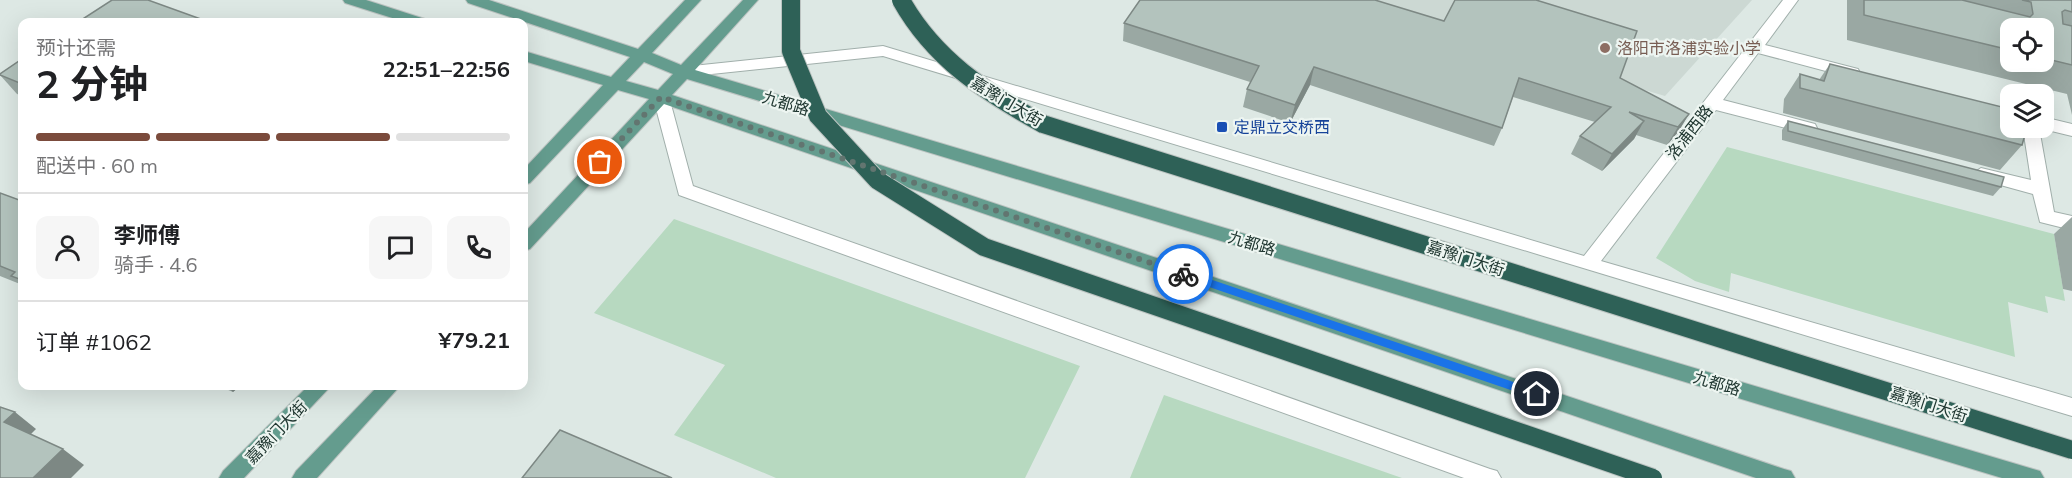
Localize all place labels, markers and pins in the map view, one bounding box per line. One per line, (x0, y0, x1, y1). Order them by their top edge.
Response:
place label: 洛阳市洛浦实验小学 (1617, 38, 1761, 58)
marker: 洛阳市洛浦实验小学 (1598, 41, 1612, 55)
place label: 定鼎立交桥西 (1234, 117, 1330, 137)
marker: 定鼎立交桥西 (1215, 120, 1229, 134)
pin (574, 136, 625, 187)
pin (1511, 368, 1562, 419)

